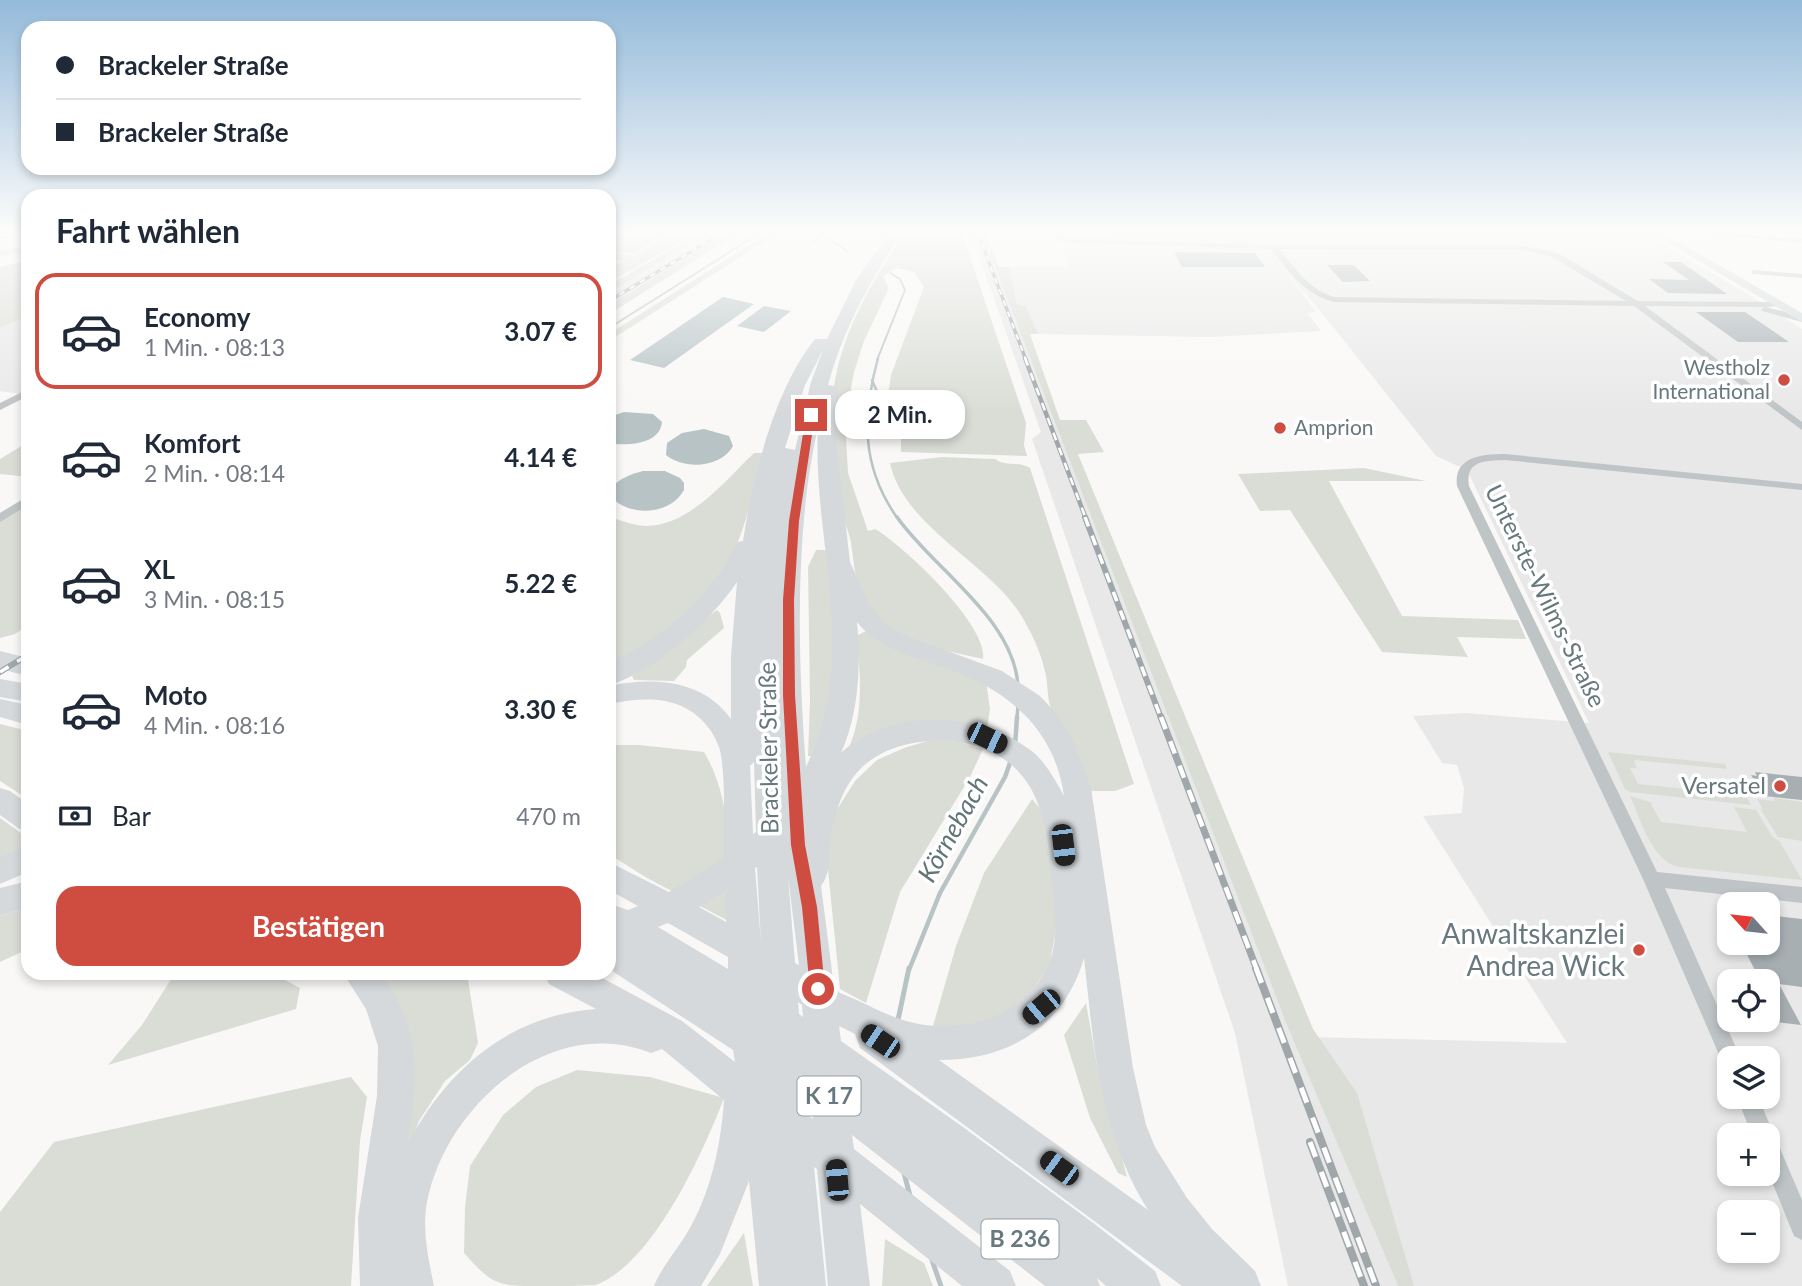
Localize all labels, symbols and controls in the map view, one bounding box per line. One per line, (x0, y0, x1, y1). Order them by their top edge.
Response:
text: Brackeler Straße (98, 49, 289, 81)
text: Brackeler Straße (98, 116, 289, 148)
text: Fahrt wählen (56, 211, 240, 250)
icon: car (60, 300, 123, 363)
text: Economy (144, 301, 250, 333)
text: 3.07 € (504, 315, 577, 347)
text: 1 Min. · 08:13 (144, 333, 285, 361)
place label: Westholz International (1653, 354, 1770, 403)
marker: Westholz International (1776, 372, 1792, 388)
callout: 2 Min. (836, 390, 965, 440)
route end (795, 399, 827, 431)
text: 2 Min. (868, 400, 932, 428)
place label: Amprion (1294, 414, 1374, 439)
marker: Amprion (1272, 420, 1288, 436)
icon: car (60, 426, 123, 489)
text: Komfort (144, 427, 241, 459)
text: 4.14 € (504, 441, 577, 473)
text: 2 Min. · 08:14 (144, 459, 285, 487)
street label: Unterste-Wilms-Straße (1480, 479, 1613, 711)
icon: car (60, 552, 123, 615)
text: XL (144, 553, 175, 585)
text: 5.22 € (504, 567, 577, 599)
text: 3 Min. · 08:15 (144, 585, 285, 613)
street label: Brackeler Straße (751, 662, 784, 834)
icon: car (60, 678, 123, 741)
text: Moto (144, 679, 207, 711)
text: 3.30 € (504, 693, 577, 725)
text: 4 Min. · 08:16 (144, 711, 285, 739)
car (964, 719, 1011, 757)
water label: Körnebach (910, 770, 994, 887)
place label: Versatel (1681, 770, 1766, 799)
marker: Versatel (1772, 778, 1788, 794)
icon: cash (56, 797, 94, 835)
text: Bar (112, 800, 151, 832)
text: 470 m (516, 802, 581, 830)
car (1051, 823, 1076, 867)
button: Bestätigen (56, 886, 581, 966)
north arrow (1717, 892, 1780, 956)
map controls (1717, 892, 1780, 1263)
place label: Anwaltskanzlei Andrea Wick (1442, 916, 1626, 982)
marker: Anwaltskanzlei Andrea Wick (1631, 942, 1647, 958)
button: locate (1717, 969, 1780, 1032)
route start (802, 973, 834, 1005)
car (1019, 985, 1064, 1029)
car (857, 1021, 904, 1061)
button: layers (1717, 1046, 1780, 1109)
road number: K 17 (798, 1077, 860, 1116)
button: + (1717, 1123, 1780, 1186)
car (1036, 1147, 1083, 1189)
car (825, 1158, 850, 1202)
button: − (1717, 1200, 1780, 1263)
road number: B 236 (982, 1220, 1058, 1258)

